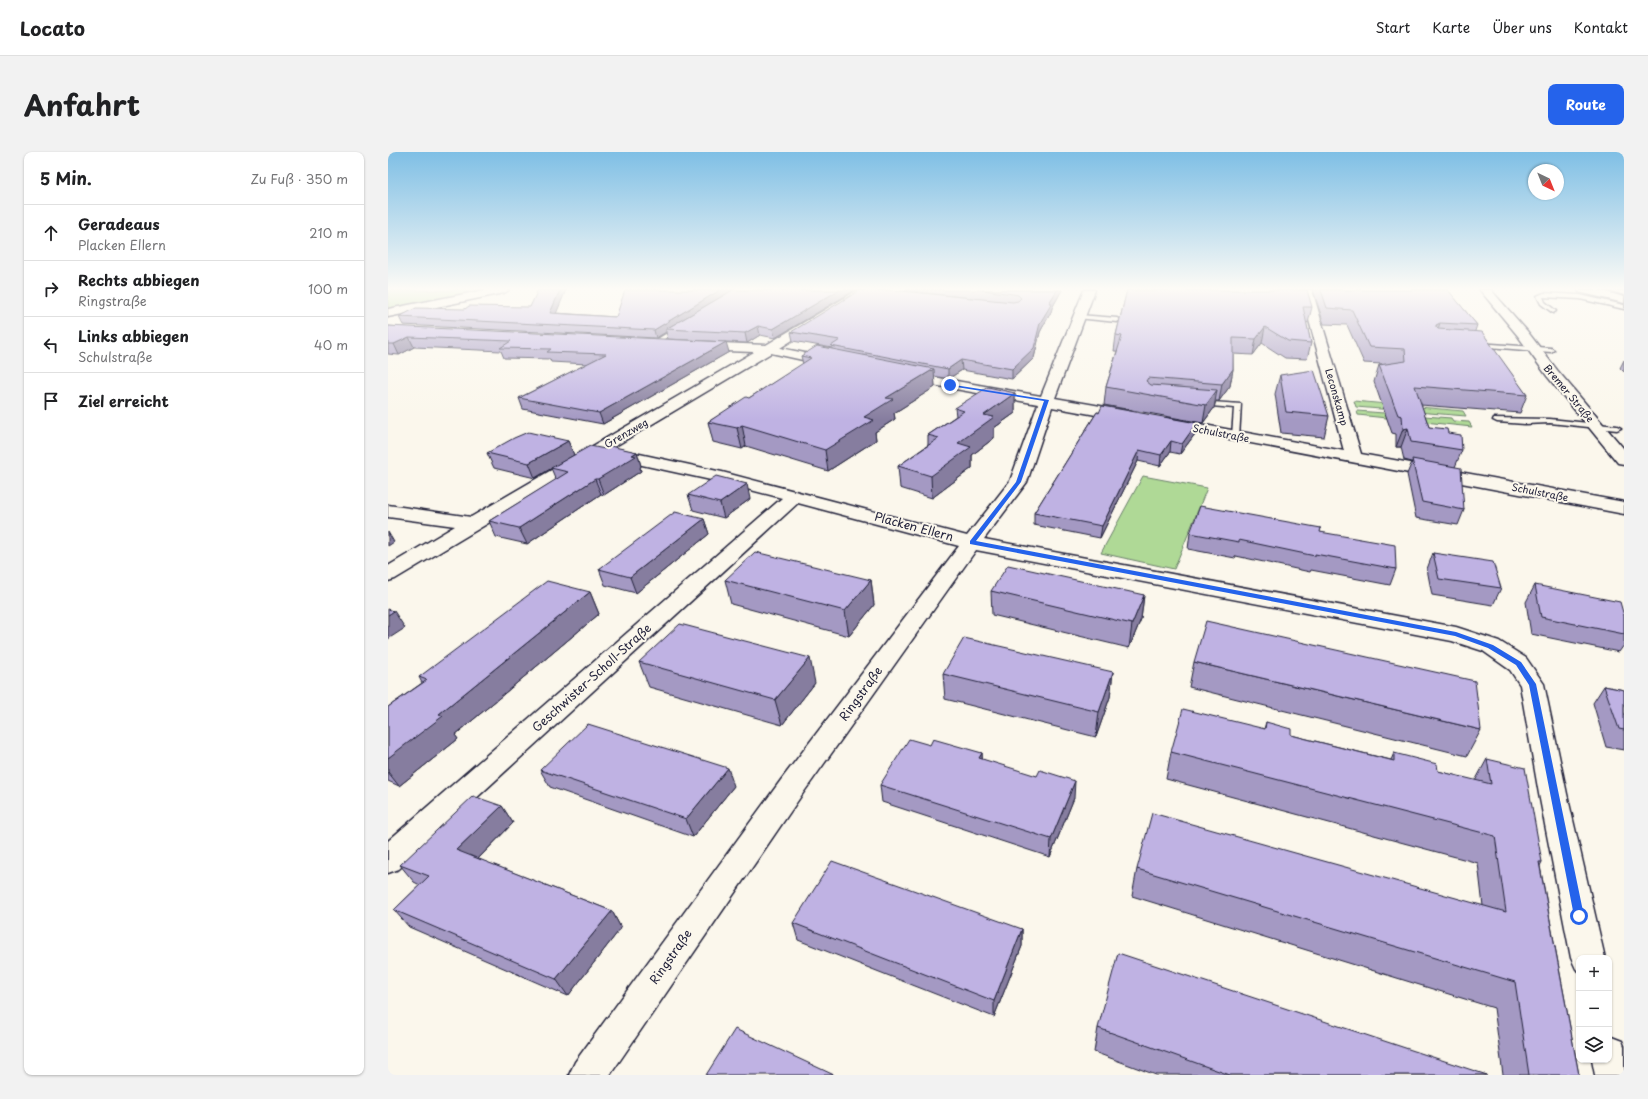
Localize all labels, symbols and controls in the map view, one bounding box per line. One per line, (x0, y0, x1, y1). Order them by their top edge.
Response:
text: Locato (20, 14, 85, 42)
text: Start (1375, 17, 1410, 38)
text: Karte (1432, 17, 1470, 38)
text: Über uns (1492, 17, 1552, 38)
text: Kontakt (1574, 17, 1628, 38)
text: Anfahrt (24, 83, 140, 126)
button: Route (1548, 84, 1624, 125)
north arrow (1528, 164, 1564, 200)
text: 5 Min. (40, 165, 92, 191)
text: Zu Fuß · 350 m (251, 169, 348, 188)
text: Geradeaus (78, 212, 160, 235)
icon: ahead (40, 222, 62, 244)
text: 210 m (309, 223, 348, 242)
text: Placken Ellern (78, 235, 166, 254)
text: Rechts abbiegen (78, 268, 199, 291)
icon: right (40, 278, 62, 300)
text: 100 m (308, 279, 348, 298)
text: Ringstraße (78, 291, 147, 310)
text: Links abbiegen (78, 324, 189, 347)
icon: left (40, 334, 62, 356)
text: 40 m (314, 335, 348, 354)
text: Schulstraße (78, 347, 152, 366)
street label: Bremer Straße (1541, 360, 1598, 425)
street label: Leconskamp (1322, 366, 1353, 427)
route end (941, 376, 959, 394)
text: Ziel erreicht (78, 389, 169, 412)
icon: arrive (40, 390, 62, 412)
street label: Grenzweg (601, 414, 650, 451)
street label: Schulstraße (1192, 420, 1251, 445)
street label: Schulstraße (1511, 479, 1570, 504)
street label: Placken Ellern (873, 507, 956, 545)
street label: Geschwister-Scholl-Straße (528, 619, 655, 736)
street label: Ringstraße (834, 662, 886, 724)
route start (1570, 907, 1588, 925)
street label: Ringstraße (645, 925, 696, 988)
map controls (1576, 955, 1612, 1063)
button: + (1576, 955, 1612, 991)
button: − (1576, 991, 1612, 1027)
button: layers (1576, 1027, 1612, 1063)

